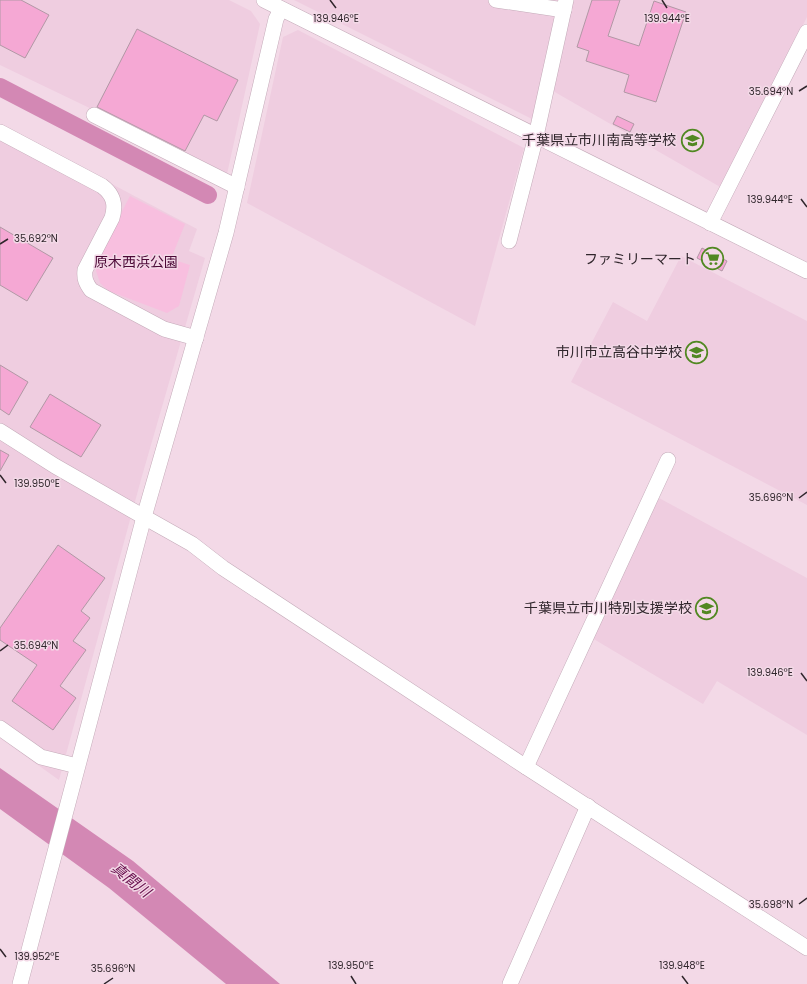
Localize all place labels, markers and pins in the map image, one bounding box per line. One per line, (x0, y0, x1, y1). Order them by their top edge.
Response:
school or university icon: 千葉県立市川南高等学校 (679, 127, 705, 153)
place label: 千葉県立市川南高等学校 (522, 130, 676, 150)
supermarket icon: ファミリーマート (699, 246, 725, 272)
place label: ファミリーマート (584, 249, 696, 269)
school or university icon: 市川市立高谷中学校 (684, 339, 710, 365)
place label: 市川市立高谷中学校 (556, 342, 682, 362)
school or university icon: 千葉県立市川特別支援学校 (694, 595, 720, 621)
place label: 千葉県立市川特別支援学校 (524, 598, 692, 618)

